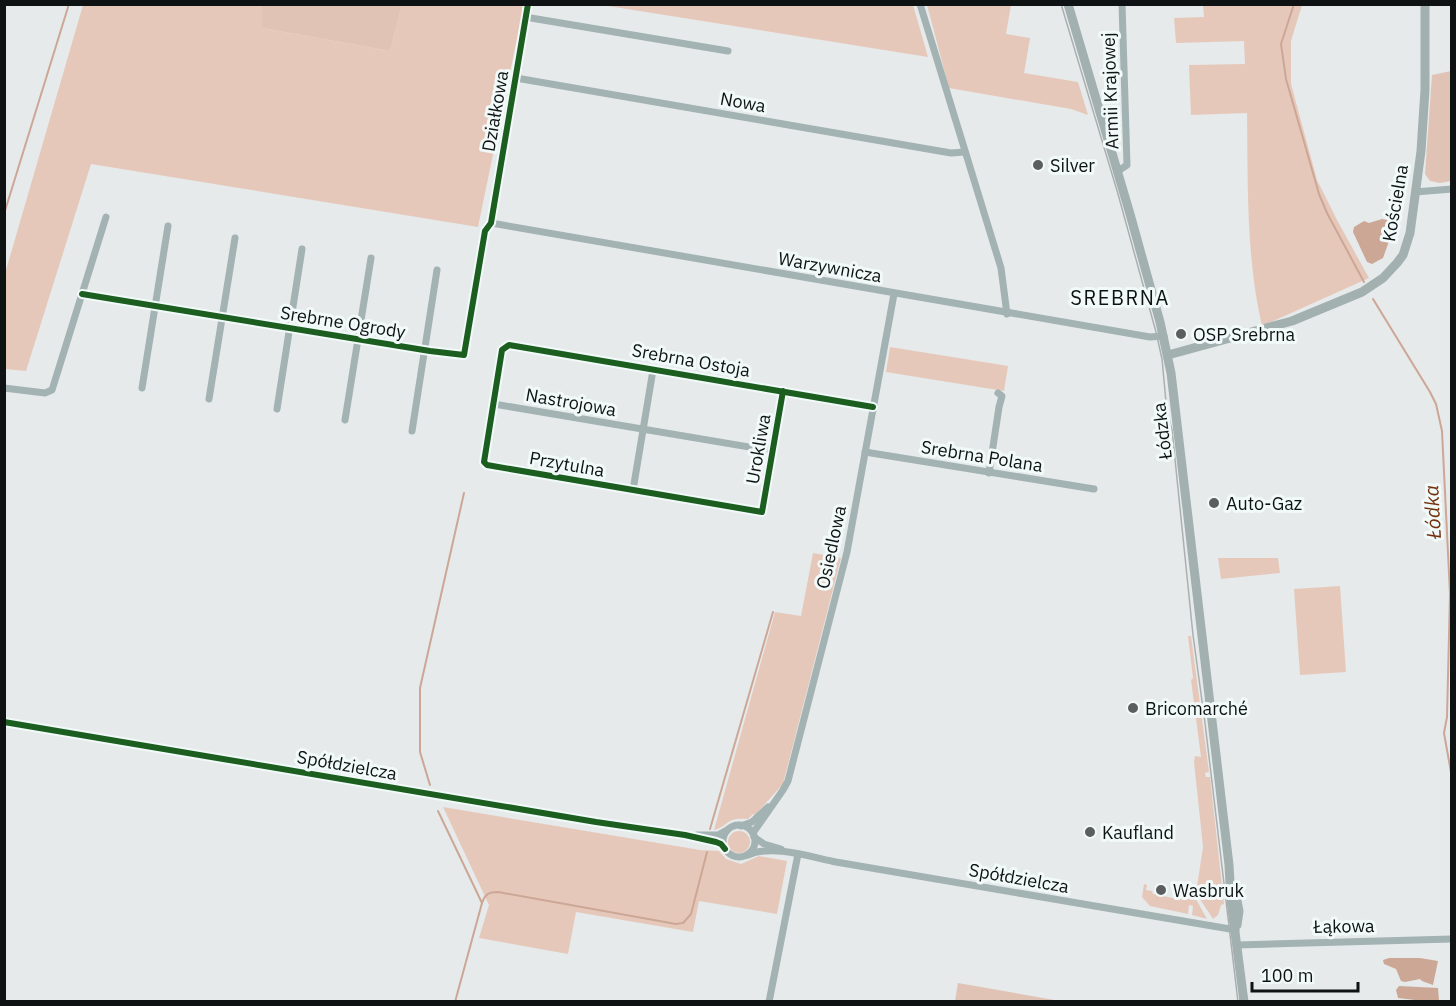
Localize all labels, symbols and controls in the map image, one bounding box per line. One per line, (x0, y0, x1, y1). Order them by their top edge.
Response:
street label: Armii Krajowej (1096, 32, 1124, 150)
street label: Działkowa (477, 68, 514, 153)
street label: Nowa (718, 87, 768, 117)
place label: Silver (1050, 154, 1095, 177)
marker: Silver (1031, 158, 1045, 172)
street label: Kościelna (1377, 162, 1413, 243)
street label: Warzywnicza (776, 247, 884, 288)
district label: SREBRNA (1070, 284, 1170, 311)
street label: Srebrne Ogrody (279, 301, 407, 343)
place label: OSP Srebrna (1193, 323, 1295, 346)
marker: OSP Srebrna (1174, 327, 1188, 341)
street label: Srebrna Ostoja (630, 338, 752, 382)
street label: Nastrojowa (524, 383, 619, 421)
street label: Łódzka (1147, 401, 1177, 462)
street label: Urokliwa (741, 412, 776, 486)
street label: Srebrna Polana (919, 435, 1045, 477)
street label: Przytulna (528, 446, 607, 482)
water label: Łódka (1417, 484, 1447, 541)
place label: Auto-Gaz (1226, 492, 1302, 515)
marker: Auto-Gaz (1207, 496, 1221, 510)
street label: Osiedlowa (811, 503, 851, 591)
place label: Bricomarché (1145, 697, 1248, 720)
marker: Bricomarché (1126, 701, 1140, 715)
street label: Spółdzielcza (295, 745, 399, 785)
place label: Kaufland (1102, 821, 1174, 844)
marker: Kaufland (1083, 825, 1097, 839)
street label: Spółdzielcza (967, 858, 1071, 898)
place label: Wasbruk (1173, 879, 1245, 902)
marker: Wasbruk (1154, 883, 1168, 897)
street label: Łąkowa (1312, 914, 1375, 938)
scale bar (1252, 955, 1358, 993)
text: 100 m (1261, 964, 1313, 987)

